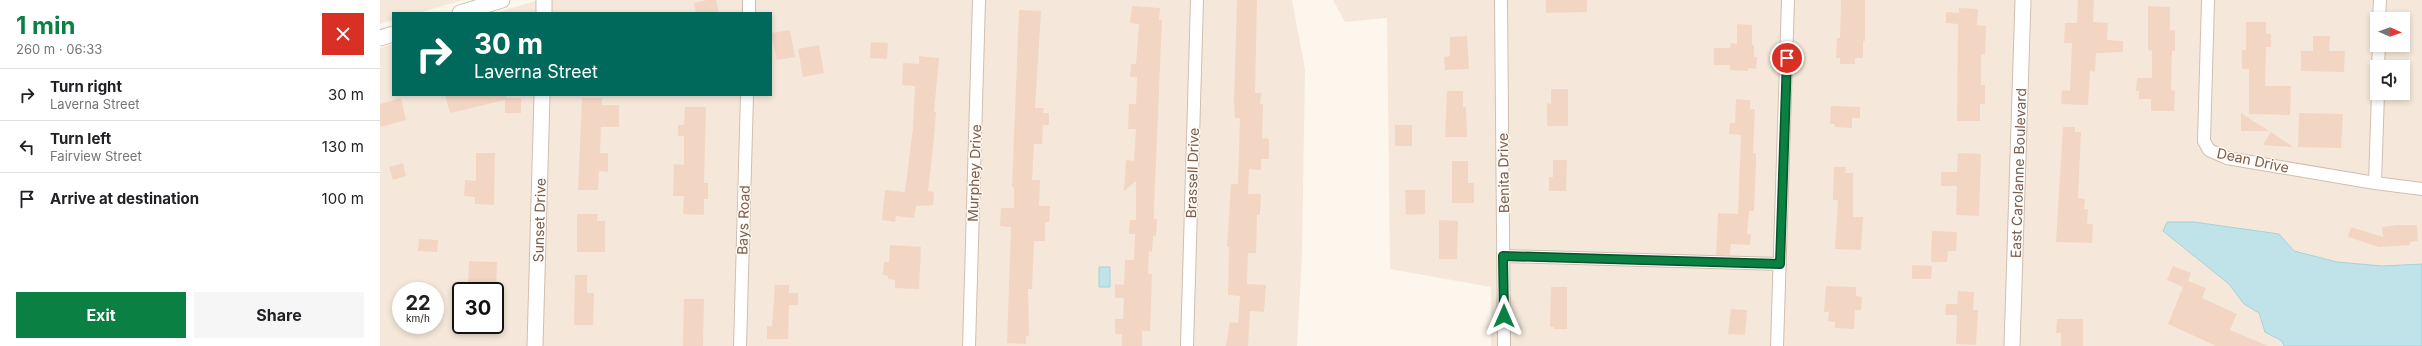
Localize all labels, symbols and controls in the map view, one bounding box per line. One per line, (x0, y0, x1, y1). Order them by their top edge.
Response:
text: 1 min (16, 11, 75, 40)
north arrow (2370, 12, 2410, 52)
map controls (2370, 12, 2410, 100)
button: close (322, 13, 364, 55)
text: 30 m (474, 27, 543, 61)
icon: right (408, 28, 460, 80)
text: 260 m · 06:33 (16, 41, 102, 57)
pin (1770, 41, 1804, 75)
icon: arrive (1776, 47, 1798, 69)
button: sound (2370, 60, 2410, 100)
text: Laverna Street (474, 61, 598, 82)
text: Turn right (50, 77, 122, 96)
icon: right (16, 84, 38, 106)
text: 30 m (328, 85, 364, 104)
street label: East Carolanne Boulevard (2006, 88, 2029, 258)
text: Laverna Street (50, 96, 140, 112)
street label: Murphey Drive (964, 124, 984, 222)
street label: Brassell Drive (1182, 127, 1202, 219)
text: Turn left (50, 129, 111, 148)
street label: Benita Drive (1494, 133, 1512, 213)
icon: left (16, 136, 38, 158)
text: 130 m (322, 137, 364, 156)
street label: Dean Drive (2215, 144, 2291, 176)
text: Fairview Street (50, 148, 142, 164)
street label: Sunset Drive (529, 178, 548, 262)
street label: Bays Road (733, 185, 753, 255)
icon: arrive (16, 188, 38, 210)
text: Arrive at destination (50, 189, 199, 208)
text: 100 m (322, 189, 364, 208)
speed limit sign: 30 (452, 282, 504, 334)
text: 22 (405, 291, 431, 315)
button: Exit (16, 292, 186, 338)
button: Share (194, 292, 364, 338)
position arrow (1483, 295, 1525, 337)
text: km/h (406, 312, 430, 324)

